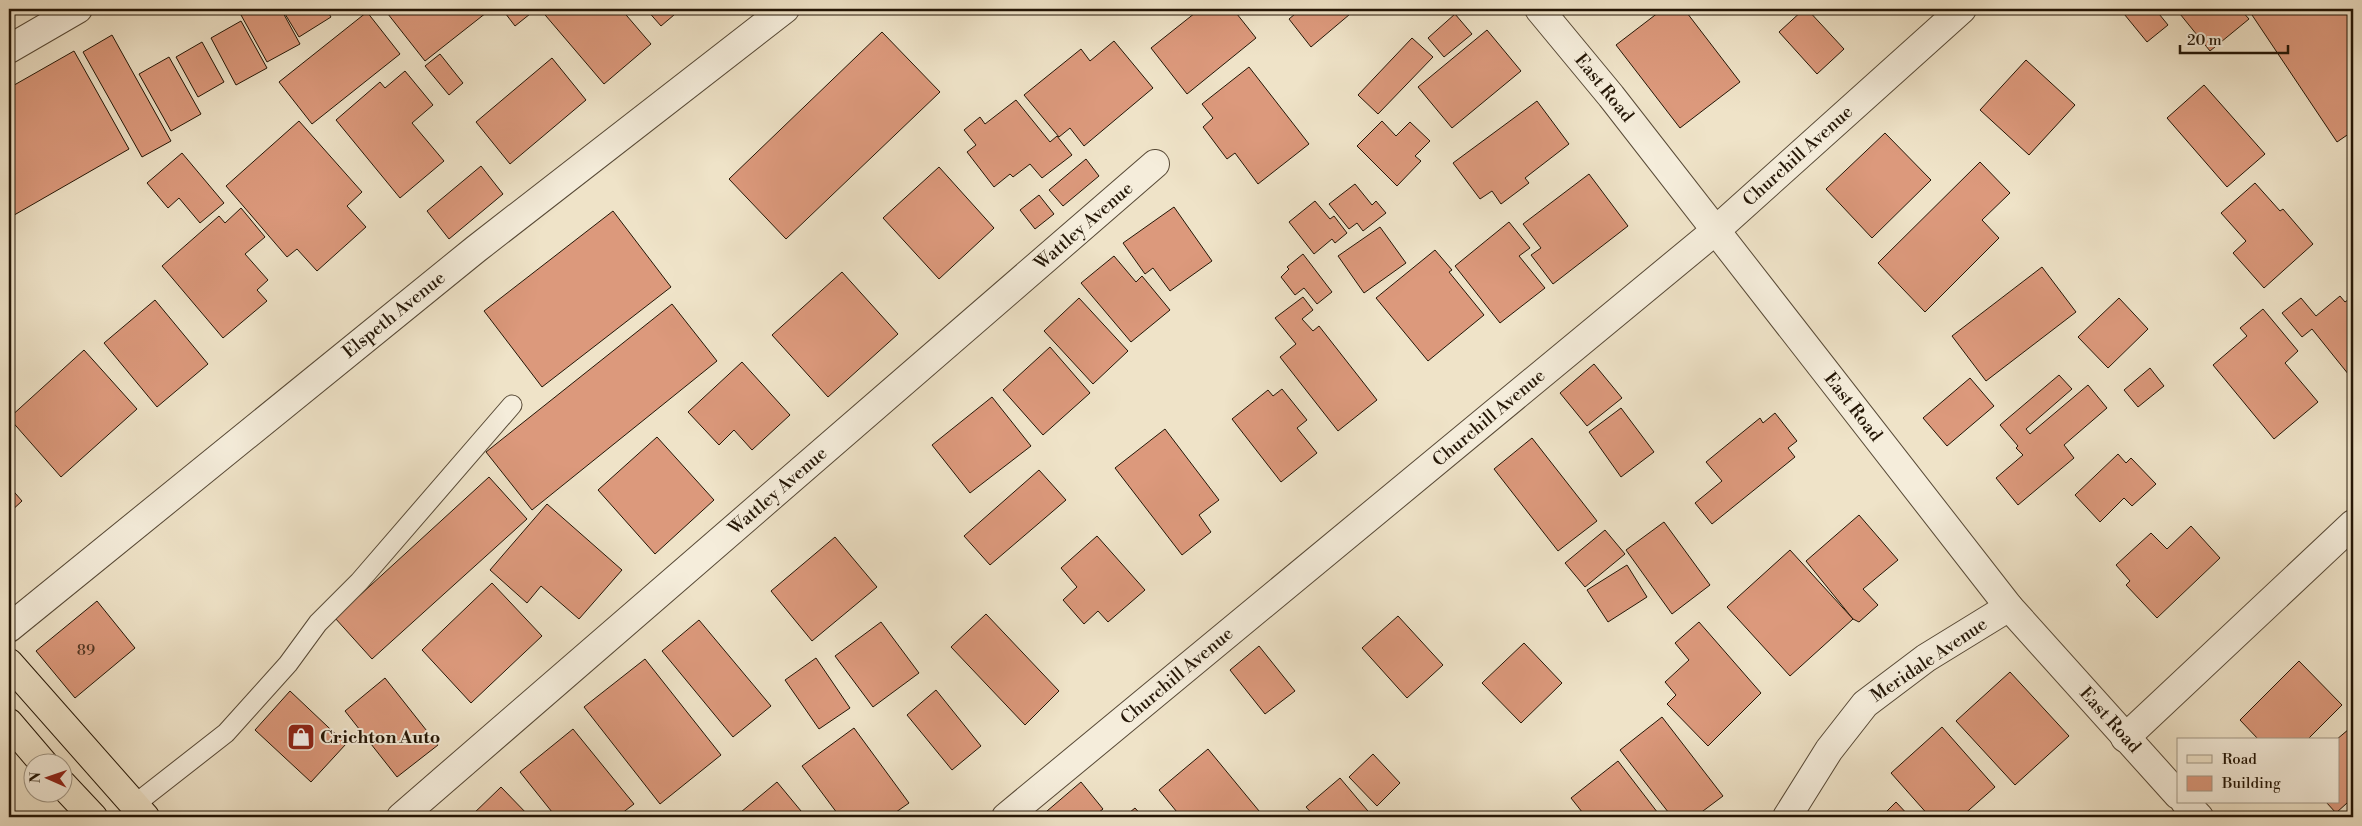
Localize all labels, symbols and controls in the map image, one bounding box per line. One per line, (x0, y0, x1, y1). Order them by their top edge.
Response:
scale bar (2180, 22, 2287, 54)
text: 20 m (2187, 31, 2222, 50)
street label: East Road (1569, 49, 1639, 127)
street label: Churchill Avenue (1738, 101, 1858, 211)
street label: Wattley Avenue (1029, 177, 1138, 276)
street label: Elspeth Avenue (338, 267, 450, 363)
street label: Churchill Avenue (1428, 364, 1550, 472)
street label: East Road (1819, 368, 1888, 447)
street label: Wattley Avenue (723, 442, 832, 541)
street label: Meridale Avenue (1866, 612, 1992, 708)
street label: Churchill Avenue (1116, 622, 1238, 730)
house number: 89 (77, 641, 95, 660)
street label: East Road (2074, 682, 2146, 759)
shop icon: Crichton Auto (286, 722, 316, 752)
place label: Crichton Auto (320, 726, 440, 749)
legend (2177, 738, 2340, 804)
text: Road (2222, 750, 2257, 769)
north arrow (22, 754, 72, 804)
text: N (27, 772, 45, 783)
text: Building (2221, 774, 2281, 793)

